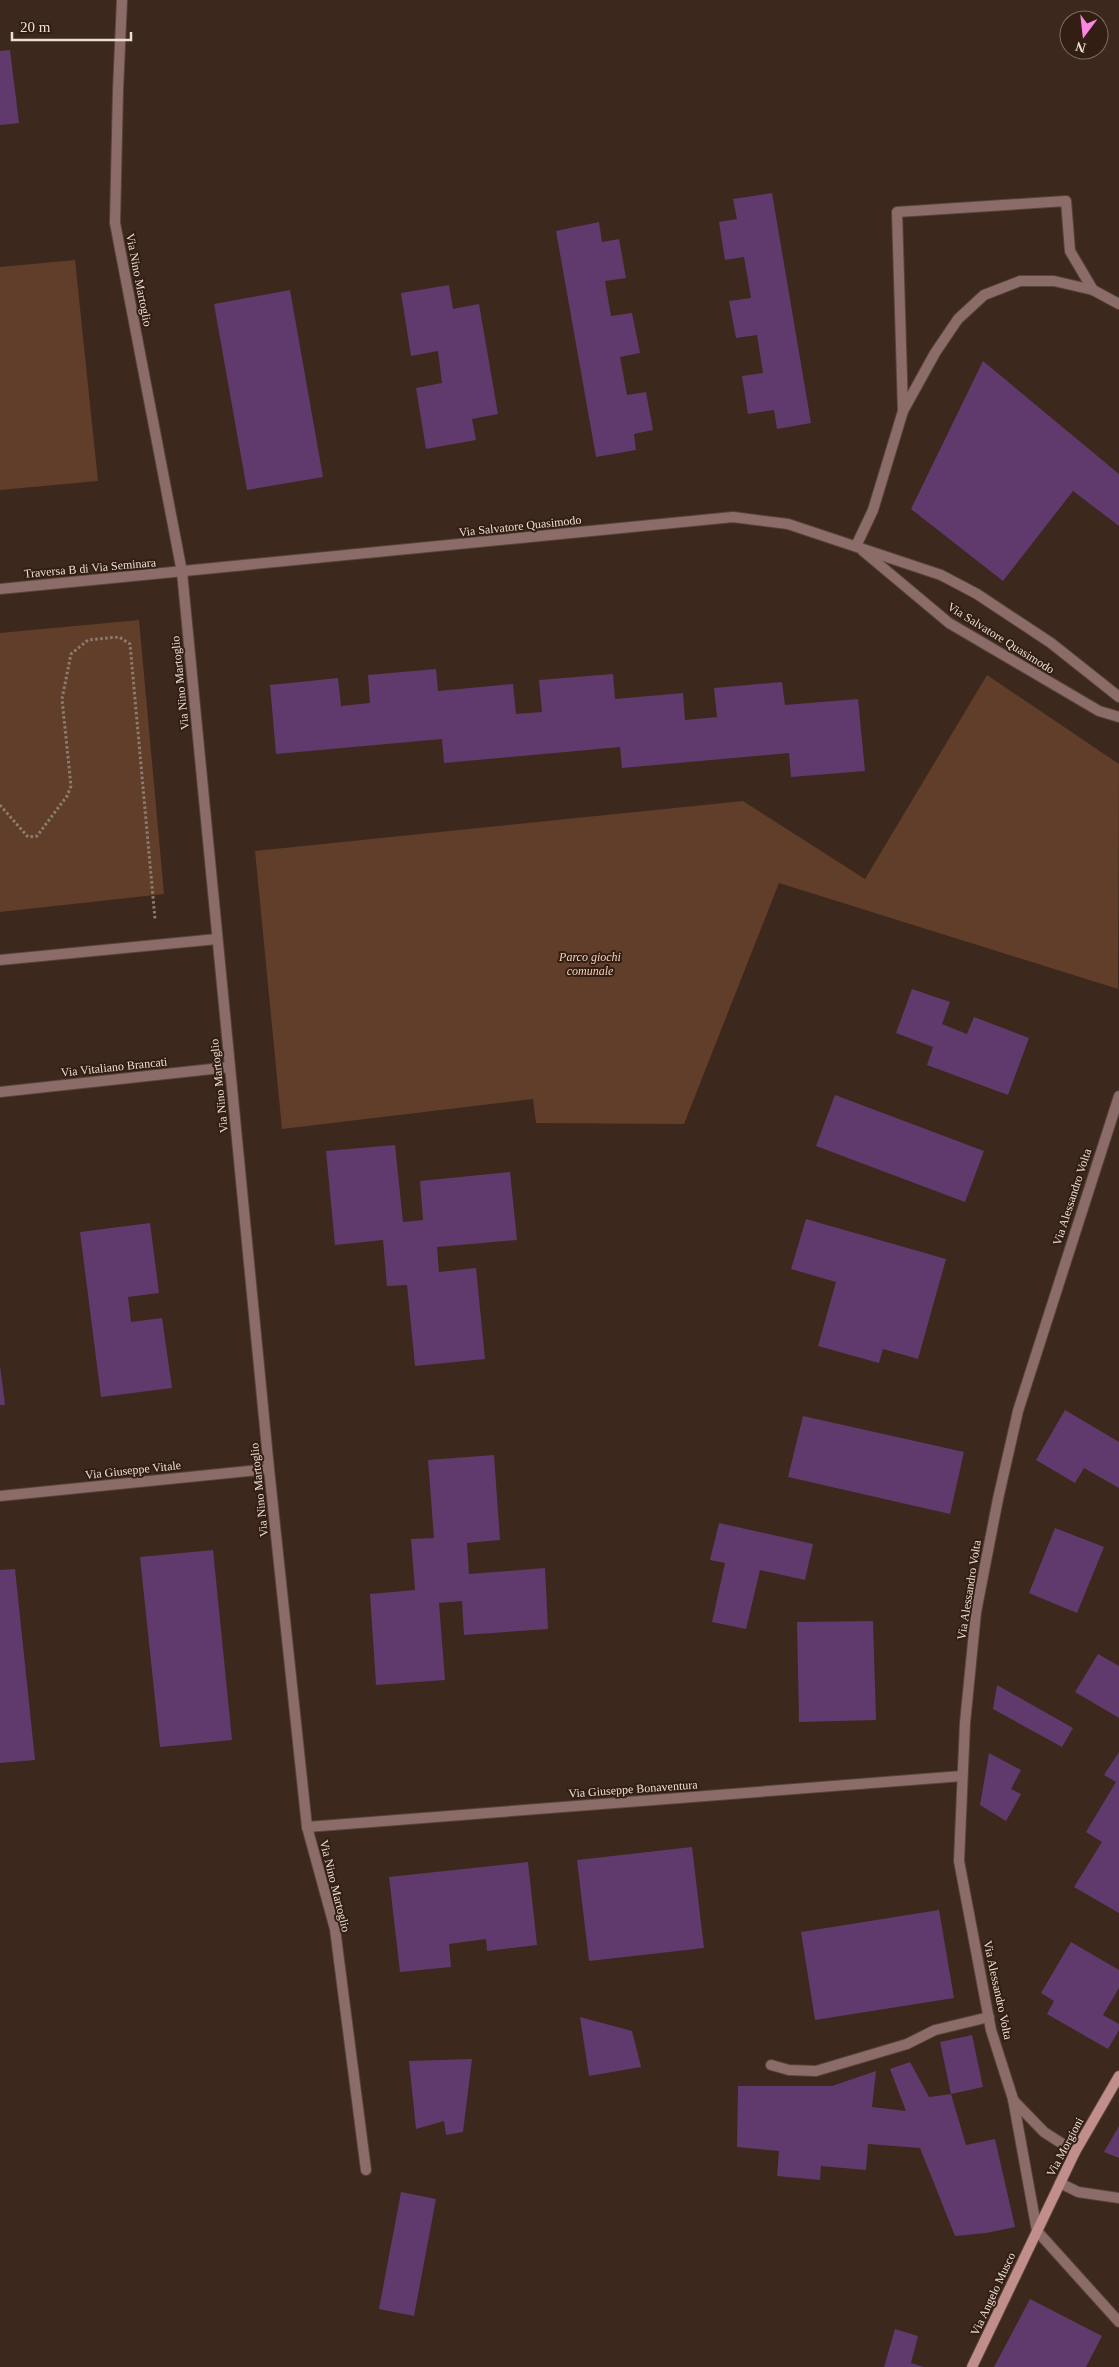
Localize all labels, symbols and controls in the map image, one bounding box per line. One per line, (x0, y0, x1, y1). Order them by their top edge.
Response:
scale bar (12, 10, 131, 42)
north arrow (1059, 10, 1109, 60)
text: 20 m (20, 19, 51, 35)
text: N (1074, 39, 1088, 56)
street label: Via Nino Martoglio (123, 232, 155, 328)
street label: Via Salvatore Quasimodo (458, 513, 582, 539)
street label: Traversa B di Via Seminara (23, 555, 157, 581)
street label: Via Salvatore Quasimodo (945, 599, 1057, 677)
street label: Via Nino Martoglio (168, 635, 192, 731)
park label: Parco giochi comunale (558, 950, 621, 978)
street label: Via Nino Martoglio (207, 1038, 231, 1134)
street label: Via Vitaliano Brancati (60, 1054, 169, 1080)
street label: Via Alessandro Volta (1050, 1146, 1094, 1247)
street label: Via Nino Martoglio (247, 1442, 271, 1538)
street label: Via Giuseppe Vitale (84, 1458, 182, 1482)
street label: Via Alessandro Volta (954, 1538, 984, 1641)
street label: Via Giuseppe Bonaventura (568, 1777, 699, 1800)
street label: Via Nino Martoglio (317, 1838, 353, 1934)
street label: Via Alessandro Volta (981, 1939, 1015, 2041)
street label: Via Morgioni (1044, 2115, 1087, 2179)
street label: Via Angelo Musco (968, 2250, 1018, 2338)

